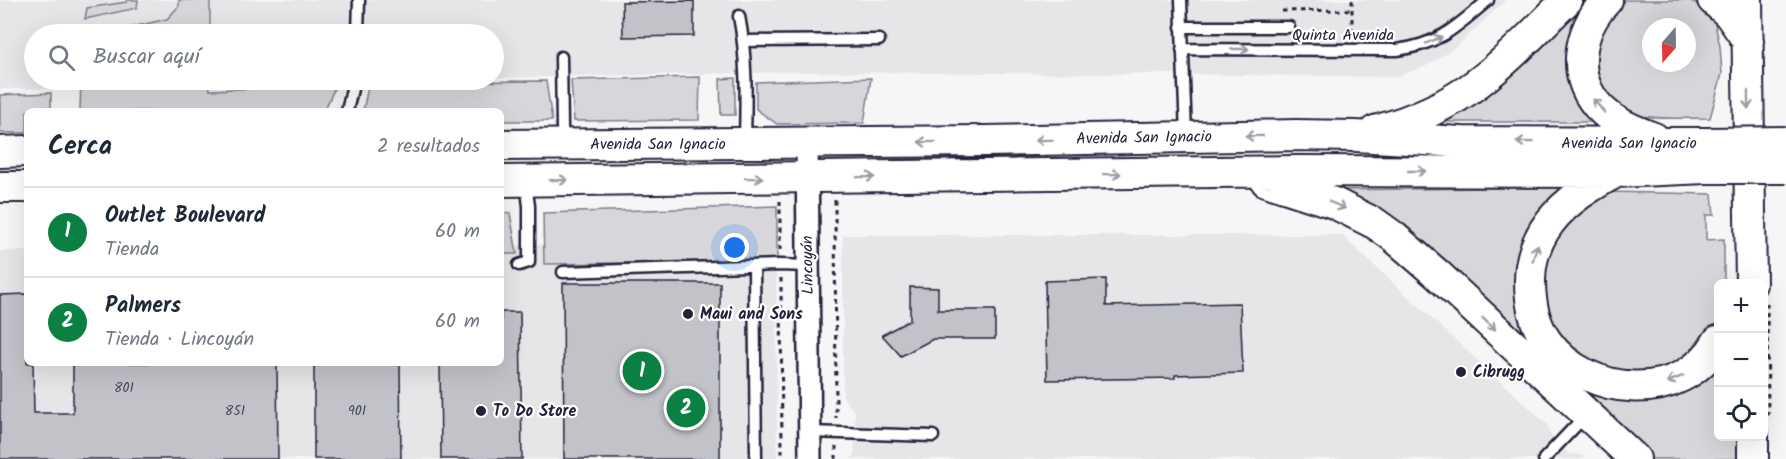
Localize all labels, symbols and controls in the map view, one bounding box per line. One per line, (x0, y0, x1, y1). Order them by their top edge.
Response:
north arrow (1642, 18, 1696, 72)
street label: Quinta Avenida (1292, 23, 1394, 48)
search box (24, 24, 504, 90)
one-way arrow (1424, 34, 1442, 46)
text: Buscar aquí (93, 40, 200, 75)
icon: search (45, 41, 78, 74)
one-way arrow (1230, 43, 1250, 55)
one-way arrow (1742, 89, 1754, 109)
one-way arrow (1592, 99, 1606, 114)
street label: Avenida San Ignacio (1076, 124, 1212, 152)
text: Cerca (48, 126, 112, 168)
one-way arrow (1245, 130, 1265, 142)
text: 2 resultados (377, 131, 480, 163)
street label: Avenida San Ignacio (1561, 131, 1697, 156)
street label: Avenida San Ignacio (590, 132, 726, 157)
one-way arrow (1034, 134, 1054, 146)
one-way arrow (918, 136, 938, 148)
one-way arrow (1516, 136, 1536, 148)
one-way arrow (1406, 165, 1426, 177)
one-way arrow (1101, 168, 1121, 180)
one-way arrow (855, 171, 875, 182)
one-way arrow (744, 172, 764, 184)
one-way arrow (549, 174, 569, 186)
text: Outlet Boulevard (105, 199, 266, 234)
one-way arrow (1327, 199, 1345, 211)
text: 1 (64, 216, 71, 248)
text: 60 m (435, 216, 480, 248)
your location (720, 233, 749, 262)
text: Tienda (105, 234, 159, 266)
street label: Lincoyán (795, 235, 821, 295)
one-way arrow (1530, 244, 1541, 263)
map controls (1714, 279, 1768, 441)
button: + (1714, 279, 1768, 333)
text: Palmers (105, 289, 181, 324)
place label: Maui and Sons (700, 302, 803, 327)
text: 2 (62, 306, 73, 338)
text: 60 m (435, 306, 480, 338)
marker: Maui and Sons (681, 307, 695, 321)
one-way arrow (1482, 316, 1497, 331)
text: Tienda · Lincoyán (105, 324, 254, 356)
button: − (1714, 333, 1768, 387)
pin: 1 (622, 348, 662, 394)
place label: Cibrugg (1473, 360, 1525, 385)
marker: Cibrugg (1454, 365, 1468, 379)
one-way arrow (1667, 374, 1685, 385)
house number: 801 (114, 377, 134, 399)
pin: 2 (666, 386, 706, 430)
button: locate (1714, 387, 1768, 441)
place label: To Do Store (493, 399, 576, 424)
house number: 851 (225, 400, 245, 422)
house number: 901 (348, 400, 366, 422)
marker: To Do Store (474, 404, 488, 418)

